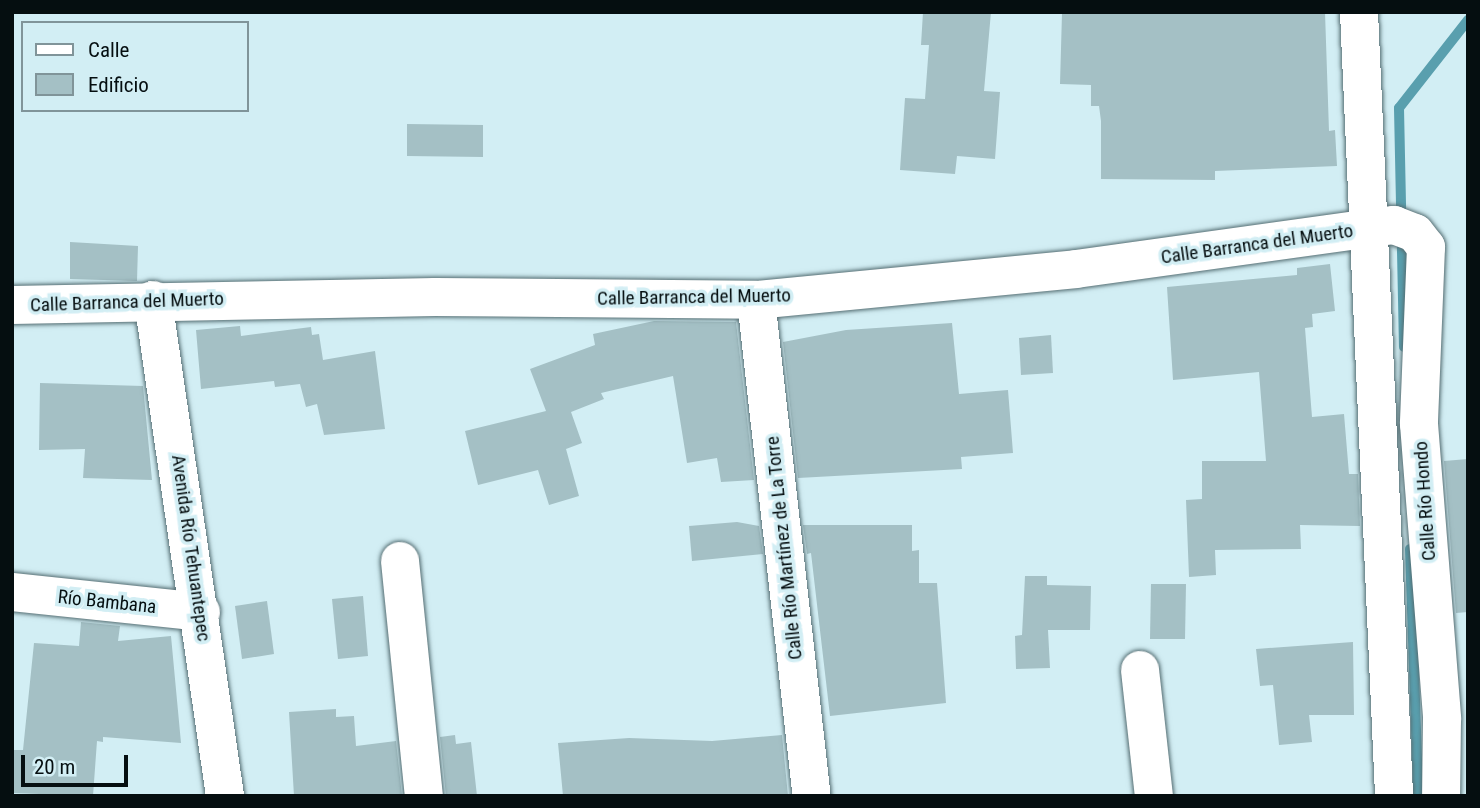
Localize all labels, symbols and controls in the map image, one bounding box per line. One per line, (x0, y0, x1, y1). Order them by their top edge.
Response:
legend (21, 21, 248, 112)
text: Calle (88, 38, 129, 62)
text: Edificio (88, 73, 149, 97)
street label: Calle Barranca del Muerto (1159, 219, 1355, 269)
street label: Calle Barranca del Muerto (597, 284, 791, 310)
street label: Calle Barranca del Muerto (30, 287, 224, 317)
street label: Calle Río Martínez de La Torre (761, 435, 807, 661)
street label: Calle Río Hondo (1409, 440, 1441, 562)
street label: Avenida Río Tehuantepec (167, 453, 215, 643)
street label: Río Bambana (57, 585, 157, 619)
scale bar (24, 742, 131, 786)
text: 20 m (34, 755, 75, 779)

